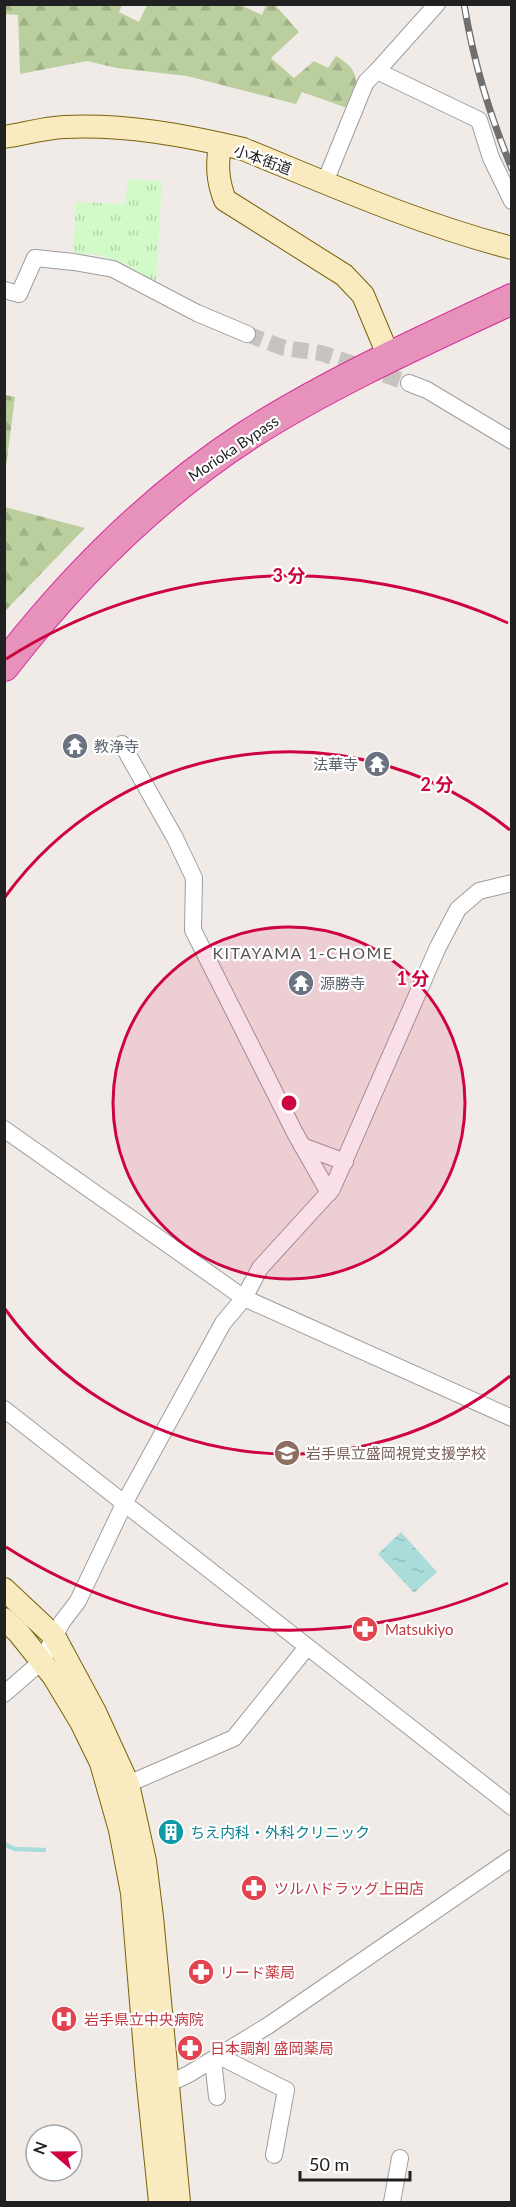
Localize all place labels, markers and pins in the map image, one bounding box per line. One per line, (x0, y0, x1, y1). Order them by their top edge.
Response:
temple icon: 教浄寺 (60, 731, 90, 761)
place label: 教浄寺 (94, 737, 139, 755)
temple icon: 法華寺 (362, 749, 392, 779)
place label: 法華寺 (313, 755, 358, 773)
temple icon: 源勝寺 (286, 968, 316, 998)
place label: 源勝寺 (320, 974, 365, 992)
centre of rings (279, 1093, 299, 1113)
school or university icon: 岩手県立盛岡視覚支援学校 (272, 1438, 302, 1468)
place label: 岩手県立盛岡視覚支援学校 (306, 1444, 486, 1462)
pharmacy icon: Matsukiyo (350, 1614, 380, 1644)
place label: Matsukiyo (385, 1620, 454, 1638)
building icon: ちえ内科・外科クリニック (156, 1817, 186, 1847)
place label: ちえ内科・外科クリニック (190, 1823, 370, 1841)
pharmacy icon: ツルハドラッグ上田店 (239, 1873, 269, 1903)
place label: ツルハドラッグ上田店 (274, 1879, 424, 1897)
pharmacy icon: リード薬局 (186, 1957, 216, 1987)
place label: リード薬局 (220, 1963, 295, 1981)
hospital icon: 岩手県立中央病院 (49, 2004, 79, 2034)
place label: 岩手県立中央病院 (84, 2010, 204, 2028)
pharmacy icon: 日本調剤 盛岡薬局 (175, 2033, 205, 2063)
place label: 日本調剤 盛岡薬局 (210, 2039, 334, 2057)

